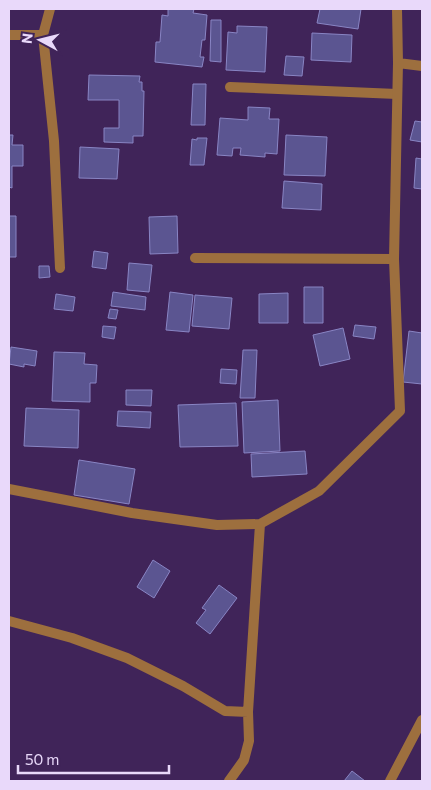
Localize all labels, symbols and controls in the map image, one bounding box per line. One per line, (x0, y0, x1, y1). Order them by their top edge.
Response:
north arrow (15, 15, 65, 65)
text: N (18, 32, 36, 45)
scale bar (18, 742, 169, 774)
text: 50 m (25, 750, 59, 768)

